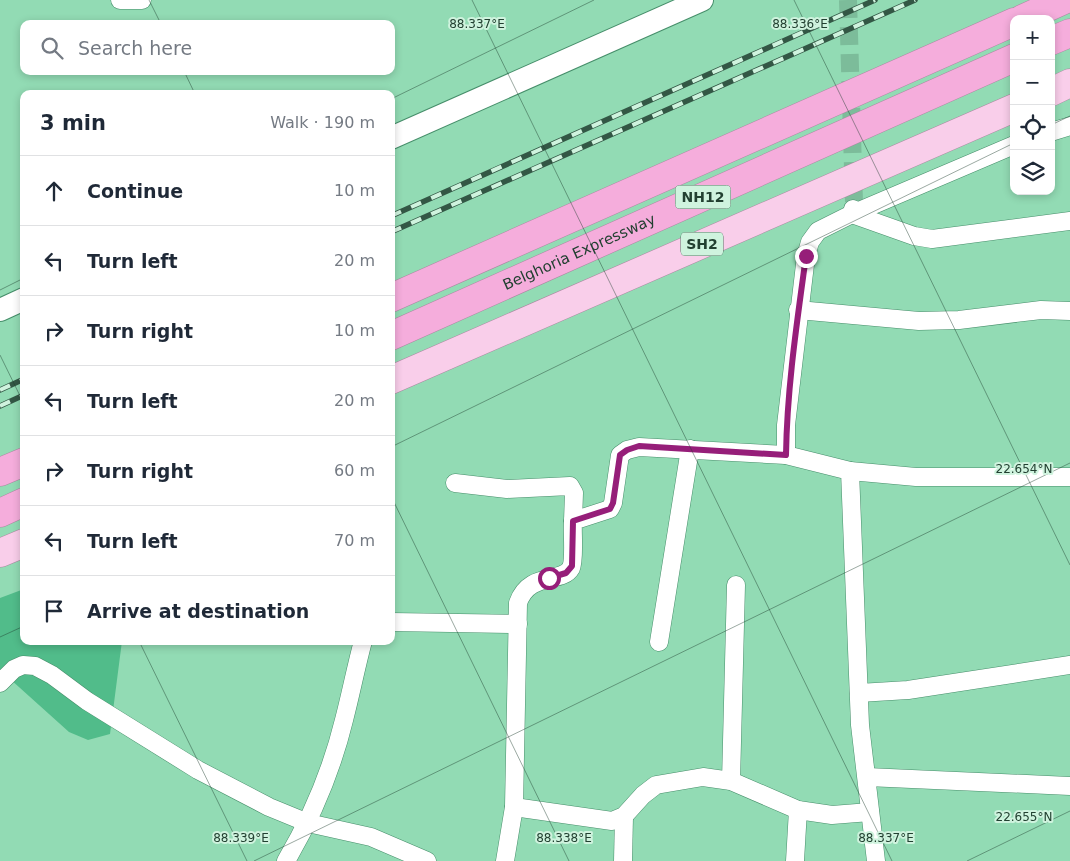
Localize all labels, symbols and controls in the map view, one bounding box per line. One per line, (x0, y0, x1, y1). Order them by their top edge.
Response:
map controls (1010, 15, 1055, 195)
button: + (1010, 15, 1055, 60)
text: 88.337°E (449, 17, 505, 31)
text: 88.336°E (772, 17, 828, 31)
search box (20, 20, 395, 75)
icon: search (38, 34, 66, 62)
text: Search here (78, 37, 192, 59)
button: − (1010, 60, 1055, 105)
button: locate (1010, 105, 1055, 150)
text: 3 min (40, 111, 106, 135)
text: Walk · 190 m (270, 113, 375, 132)
button: layers (1010, 150, 1055, 195)
icon: ahead (40, 177, 68, 205)
text: Continue (87, 180, 183, 202)
text: 10 m (334, 181, 375, 200)
road number: NH12 (676, 186, 730, 208)
street label: Belghoria Expressway (500, 210, 658, 294)
road number: SH2 (681, 232, 723, 255)
route end (795, 245, 818, 268)
icon: left (40, 247, 68, 275)
text: Turn left (87, 250, 178, 272)
text: 20 m (334, 251, 375, 270)
icon: right (40, 317, 68, 345)
text: Turn right (87, 320, 193, 342)
text: 10 m (334, 321, 375, 340)
icon: left (40, 387, 68, 415)
text: Turn left (87, 390, 178, 412)
text: 20 m (334, 391, 375, 410)
icon: right (40, 457, 68, 485)
text: Turn right (87, 460, 193, 482)
text: 60 m (334, 461, 375, 480)
text: 22.654°N (996, 462, 1052, 476)
icon: left (40, 527, 68, 555)
text: Turn left (87, 530, 178, 552)
text: 70 m (334, 531, 375, 550)
route start (538, 567, 561, 590)
icon: arrive (40, 597, 68, 625)
text: Arrive at destination (87, 600, 309, 622)
text: 22.655°N (996, 810, 1052, 824)
text: 88.339°E (213, 831, 269, 845)
text: 88.338°E (536, 831, 592, 845)
text: 88.337°E (858, 831, 914, 845)

